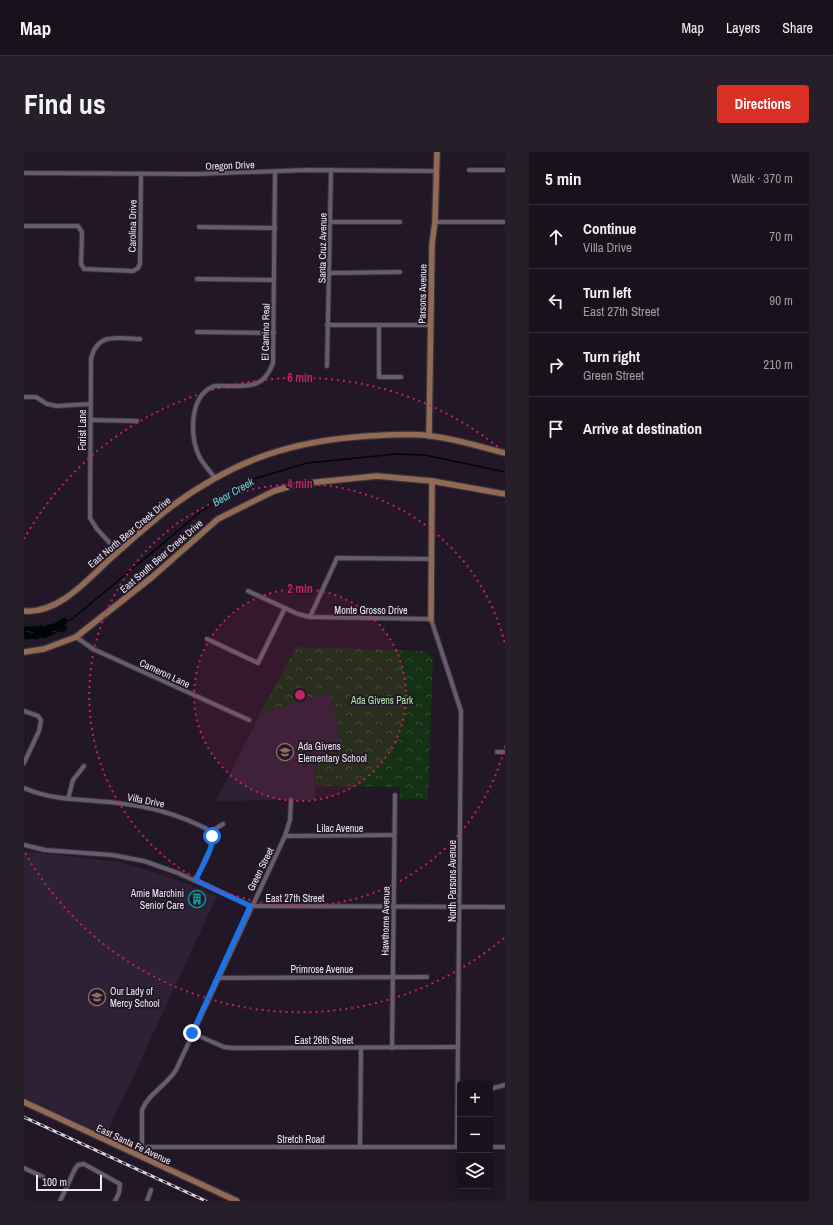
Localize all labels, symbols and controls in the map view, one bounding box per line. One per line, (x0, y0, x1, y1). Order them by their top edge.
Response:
text: Map (20, 15, 51, 41)
text: Map (682, 19, 704, 37)
text: Layers (726, 19, 760, 37)
text: Share (782, 19, 813, 37)
text: Find us (24, 85, 106, 123)
button: Directions (717, 85, 809, 123)
street label: Oregon Drive (205, 158, 255, 173)
text: 5 min (545, 167, 581, 190)
text: Walk · 370 m (731, 170, 793, 187)
street label: Carolina Drive (126, 199, 139, 253)
street label: Santa Cruz Avenue (315, 212, 330, 283)
text: Continue (583, 218, 636, 239)
icon: ahead (545, 226, 567, 248)
text: 70 m (769, 228, 793, 245)
text: Villa Drive (583, 239, 632, 256)
street label: Parsons Avenue (415, 264, 430, 324)
text: Turn left (583, 282, 631, 303)
icon: left (545, 290, 567, 312)
text: 90 m (769, 292, 793, 309)
street label: El Camino Real (258, 303, 273, 361)
text: East 27th Street (583, 303, 659, 320)
text: Turn right (583, 346, 640, 367)
icon: right (545, 354, 567, 376)
text: 210 m (763, 356, 793, 373)
text: Green Street (583, 367, 644, 384)
text: 6 min (287, 370, 313, 386)
street label: Forist Lane (76, 409, 89, 451)
icon: arrive (545, 418, 567, 440)
text: Arrive at destination (583, 418, 702, 439)
water label: Bear Creek (210, 474, 257, 509)
text: 4 min (287, 476, 313, 492)
street label: East North Bear Creek Drive (85, 494, 174, 571)
street label: East South Bear Creek Drive (117, 517, 206, 596)
text: 2 min (287, 581, 313, 597)
street label: Monte Grosso Drive (334, 604, 408, 617)
street label: Cameron Lane (137, 656, 193, 691)
centre of rings (293, 688, 307, 702)
park label: Ada Givens Park (350, 694, 414, 707)
place label: Ada Givens Elementary School (297, 740, 367, 765)
school or university icon: Ada Givens Elementary School (275, 742, 295, 762)
street label: Villa Drive (126, 791, 166, 811)
street label: Lilac Avenue (317, 822, 364, 835)
route start (203, 827, 221, 845)
street label: North Parsons Avenue (446, 840, 459, 922)
street label: Green Street (244, 845, 277, 893)
street label: Hawthorne Avenue (378, 886, 393, 956)
place label: Amie Marchini Senior Care (130, 887, 184, 912)
building icon: Amie Marchini Senior Care (187, 889, 207, 909)
street label: East 27th Street (266, 892, 325, 905)
street label: Primrose Avenue (291, 963, 354, 976)
place label: Our Lady of Mercy School (110, 985, 160, 1010)
school or university icon: Our Lady of Mercy School (87, 987, 107, 1007)
route end (183, 1024, 201, 1042)
street label: East 26th Street (295, 1034, 354, 1047)
map controls (457, 1081, 493, 1189)
button: + (457, 1081, 493, 1117)
button: − (457, 1117, 493, 1153)
street label: East Santa Fe Avenue (94, 1121, 174, 1168)
street label: Stretch Road (277, 1133, 325, 1146)
button: layers (457, 1153, 493, 1189)
scale bar (36, 1173, 102, 1192)
text: 100 m (42, 1175, 67, 1189)

